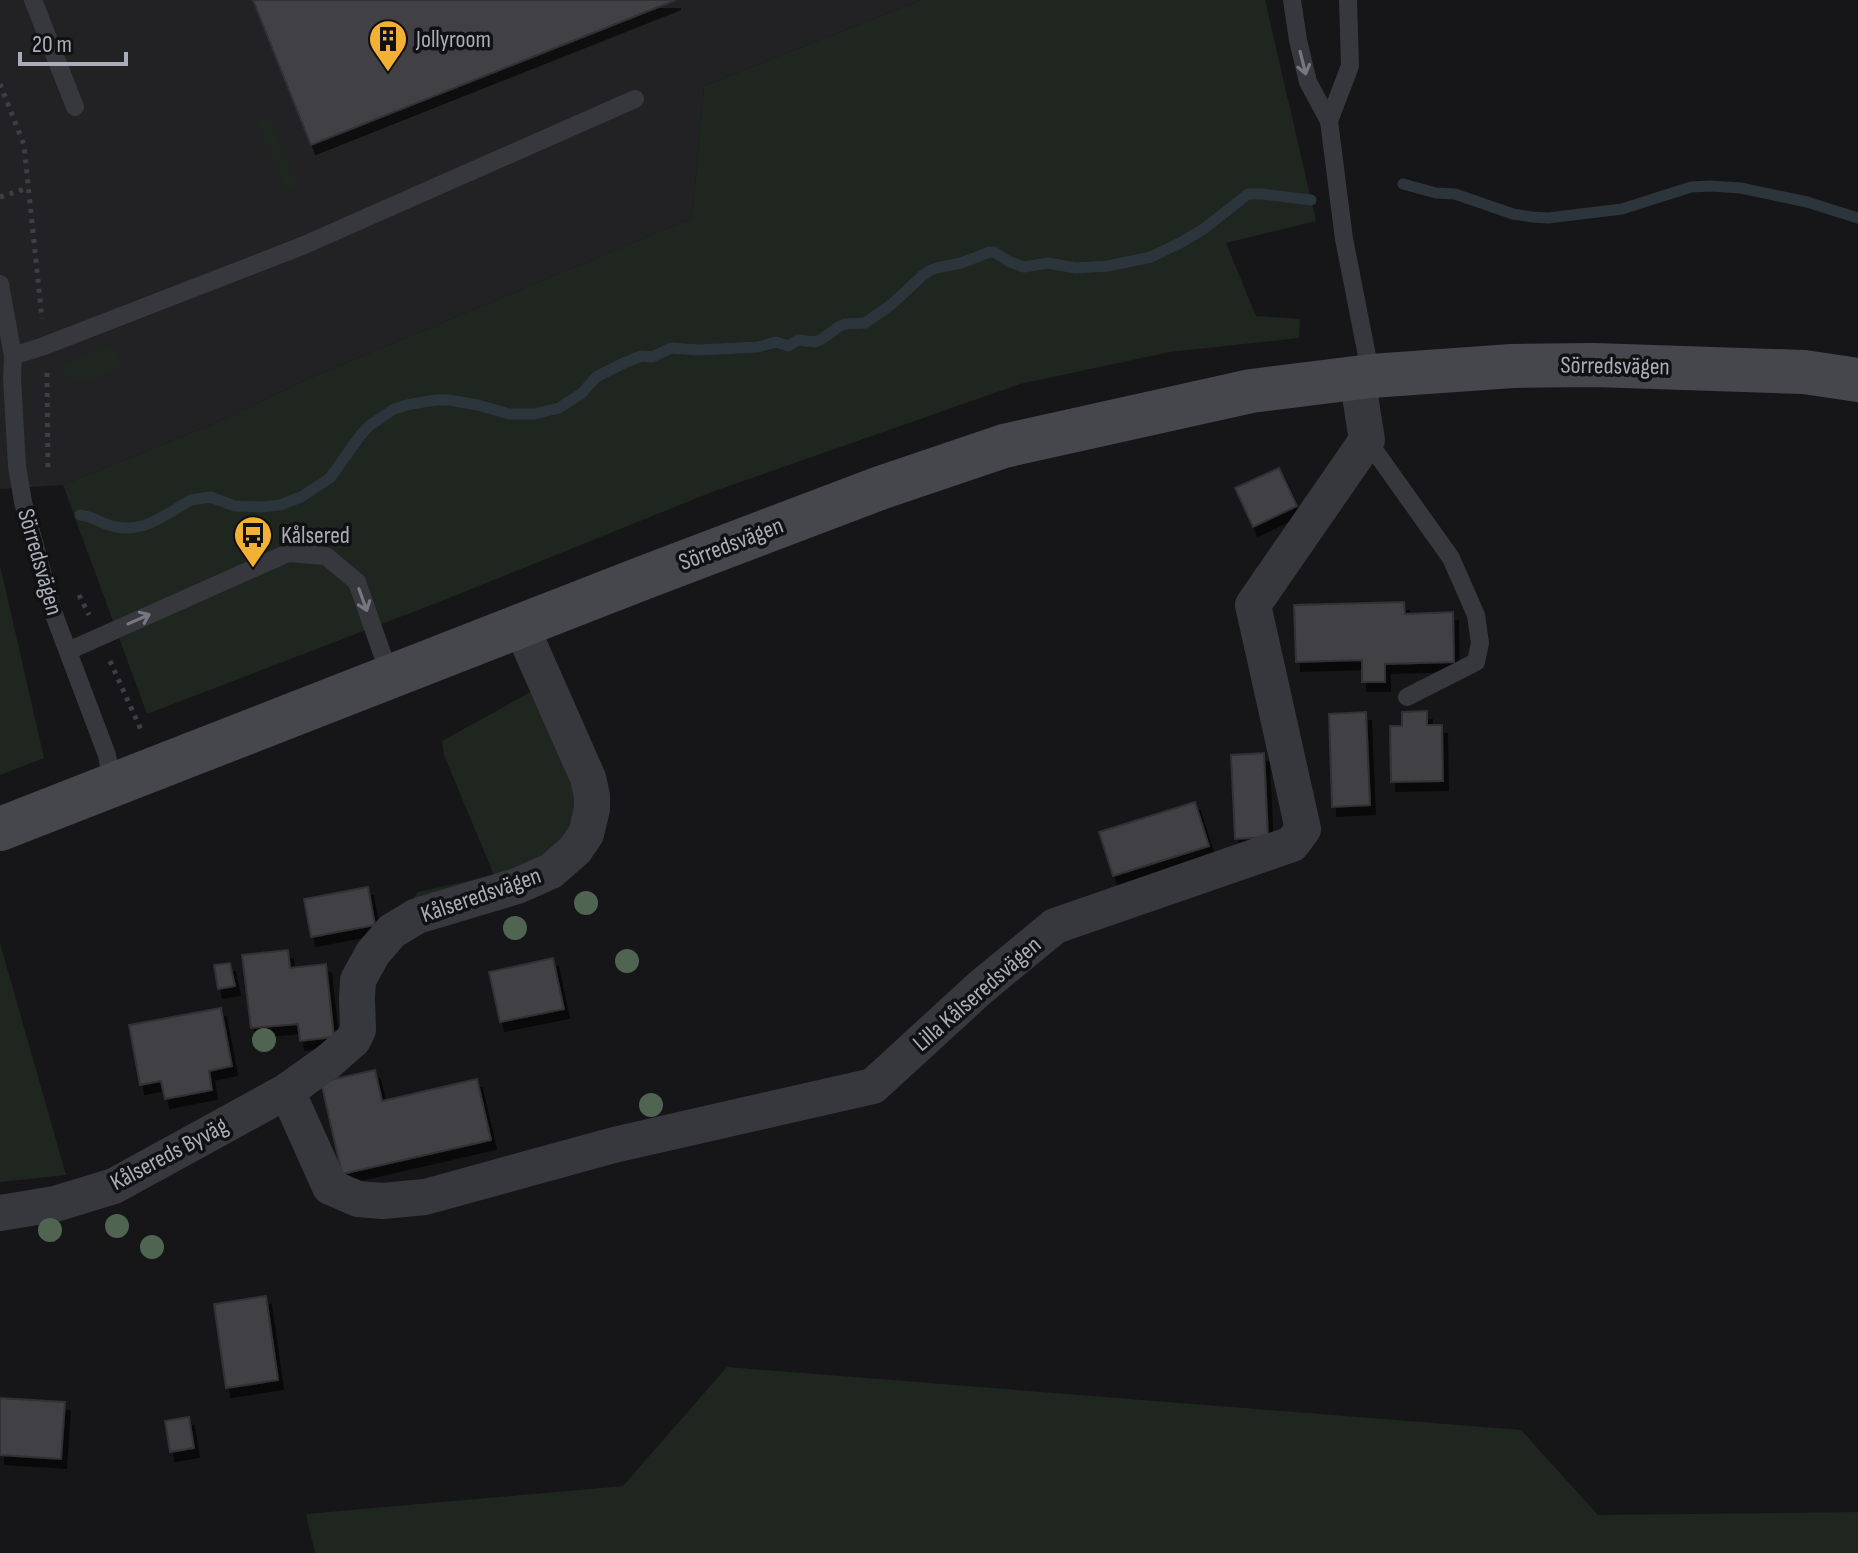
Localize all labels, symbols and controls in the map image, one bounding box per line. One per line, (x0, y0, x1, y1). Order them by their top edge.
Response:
scale bar (20, 16, 126, 66)
building icon: Jollyroom (367, 18, 409, 73)
place label: Jollyroom (415, 25, 491, 54)
text: 20 m (32, 30, 72, 59)
one-way arrow (1297, 49, 1312, 75)
street label: Sörredsvägen (1560, 351, 1670, 381)
street label: Sörredsvägen (11, 505, 69, 619)
street label: Sörredsvägen (675, 511, 787, 577)
bus stop icon: Kålsered (232, 514, 274, 569)
place label: Kålsered (281, 521, 350, 550)
one-way arrow (357, 587, 372, 612)
one-way arrow (127, 611, 151, 626)
street label: Kålseredsvägen (417, 861, 545, 929)
street label: Lilla Kålseredsvägen (907, 930, 1047, 1058)
street label: Kålsereds Byväg (105, 1111, 233, 1197)

